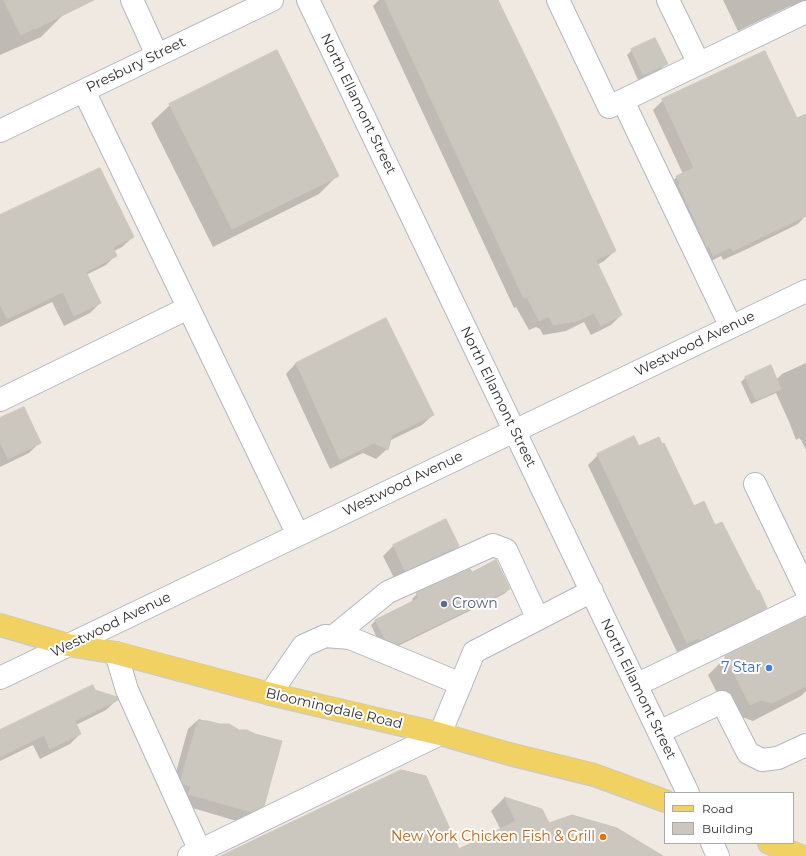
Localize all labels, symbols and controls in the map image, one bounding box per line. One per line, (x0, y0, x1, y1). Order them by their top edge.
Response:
street label: North Ellamont Street (317, 31, 399, 177)
street label: Presbury Street (84, 34, 188, 96)
street label: Westwood Avenue (632, 308, 758, 380)
street label: North Ellamont Street (457, 324, 539, 470)
street label: Westwood Avenue (340, 448, 466, 520)
street label: Westwood Avenue (48, 589, 174, 661)
place label: Crown (452, 596, 498, 612)
marker: Crown (439, 599, 449, 609)
street label: North Ellamont Street (597, 616, 679, 762)
place label: 7 Star (721, 660, 761, 676)
marker: 7 Star (764, 663, 774, 673)
street label: Bloomingdale Road (264, 685, 404, 733)
legend (664, 792, 794, 844)
text: Road (702, 801, 733, 816)
text: Building (702, 821, 753, 836)
place label: New York Chicken Fish & Grill (391, 829, 595, 845)
marker: New York Chicken Fish & Grill (598, 832, 608, 842)

